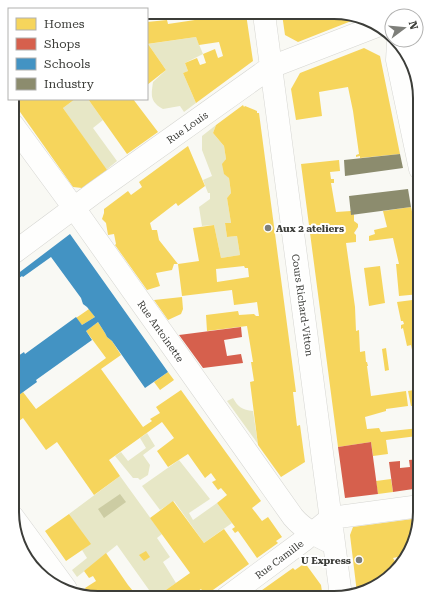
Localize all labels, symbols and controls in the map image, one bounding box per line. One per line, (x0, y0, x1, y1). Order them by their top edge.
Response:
legend (8, 8, 148, 100)
north arrow (384, 8, 424, 48)
text: Homes (44, 17, 85, 31)
text: N (406, 20, 421, 32)
text: Shops (44, 37, 80, 51)
text: Schools (44, 57, 91, 71)
text: Industry (44, 77, 95, 91)
street label: Rue Louis (165, 109, 210, 146)
marker: Aux 2 ateliers (263, 223, 273, 233)
place label: Aux 2 ateliers (276, 223, 344, 234)
street label: Cours Richard-Vitton (290, 253, 315, 358)
street label: Rue Antoinette (135, 299, 186, 364)
street label: Rue Camille (253, 537, 306, 581)
place label: U Express (301, 555, 351, 566)
marker: U Express (354, 555, 364, 565)

